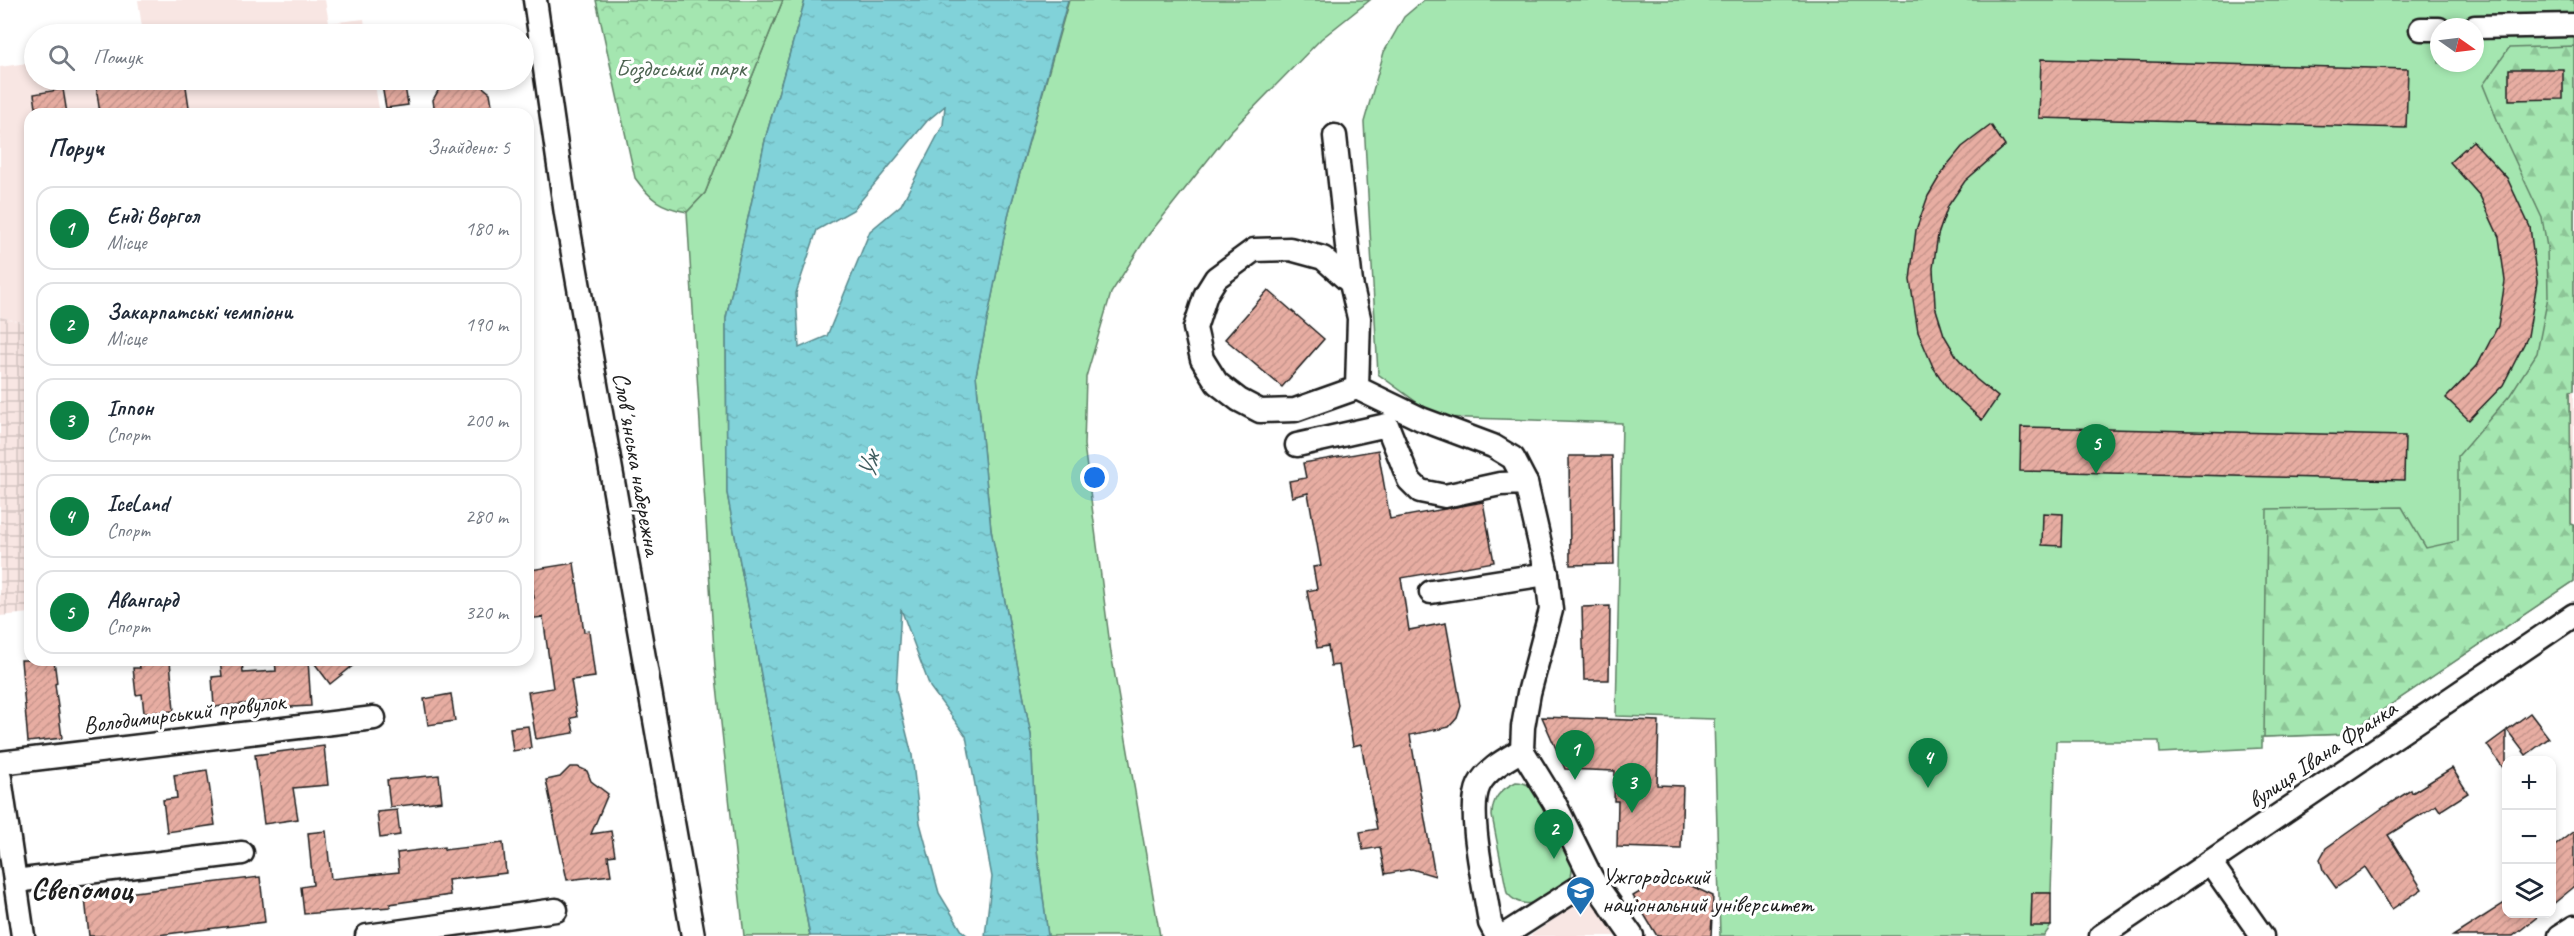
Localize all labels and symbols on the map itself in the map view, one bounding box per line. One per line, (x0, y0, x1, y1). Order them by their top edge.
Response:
north arrow (2430, 18, 2484, 72)
park label: Боздоський парк (616, 53, 749, 84)
street label: Словʼянська набережна (606, 370, 668, 560)
pin: 5 (2076, 424, 2116, 474)
water label: Уж (850, 444, 888, 481)
your location (1080, 463, 1109, 492)
street label: Володимирський провулок (81, 685, 289, 740)
street label: вулиця Івана Франка (2242, 692, 2403, 815)
pin: 1 (1556, 730, 1594, 780)
pin: 4 (1908, 738, 1948, 788)
pin: 3 (1612, 764, 1652, 813)
pin: 2 (1534, 810, 1574, 859)
place label: Ужгородський національний університет (1602, 861, 1815, 919)
district label: Свепомоц (31, 870, 135, 908)
school or university icon: Ужгородський національний університет (1565, 874, 1597, 916)

